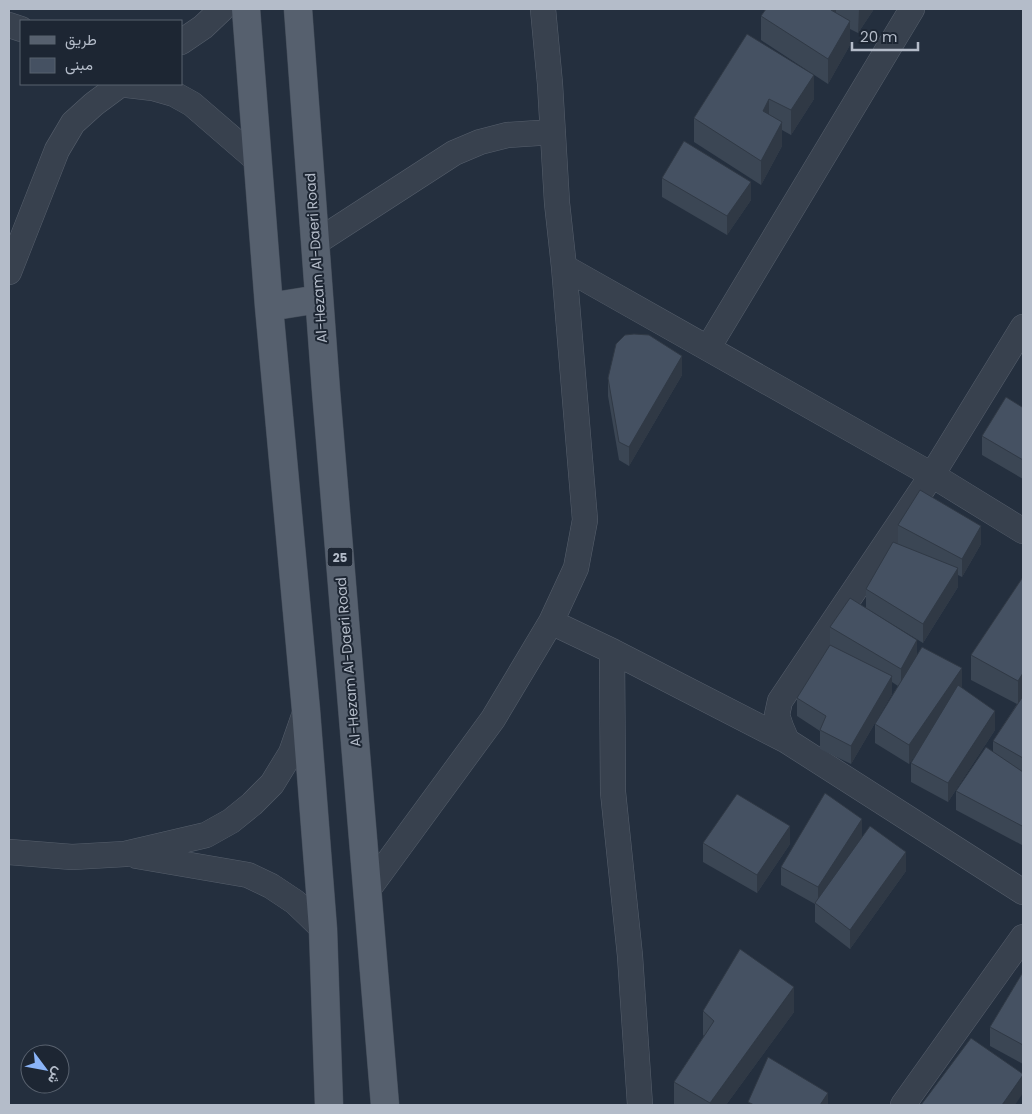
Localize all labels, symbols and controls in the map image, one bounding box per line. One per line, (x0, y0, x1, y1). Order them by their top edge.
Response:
legend (20, 20, 182, 85)
scale bar (852, 20, 918, 52)
text: 20 m (860, 26, 898, 47)
text: طريق (65, 29, 97, 50)
text: مبنى (65, 54, 93, 75)
street label: Al-Hezam Al-Daeri Road (300, 172, 332, 344)
road number: 25 (328, 548, 352, 566)
street label: Al-Hezam Al-Daeri Road (331, 576, 365, 748)
north arrow (20, 1044, 70, 1094)
text: ش (43, 1063, 69, 1088)

